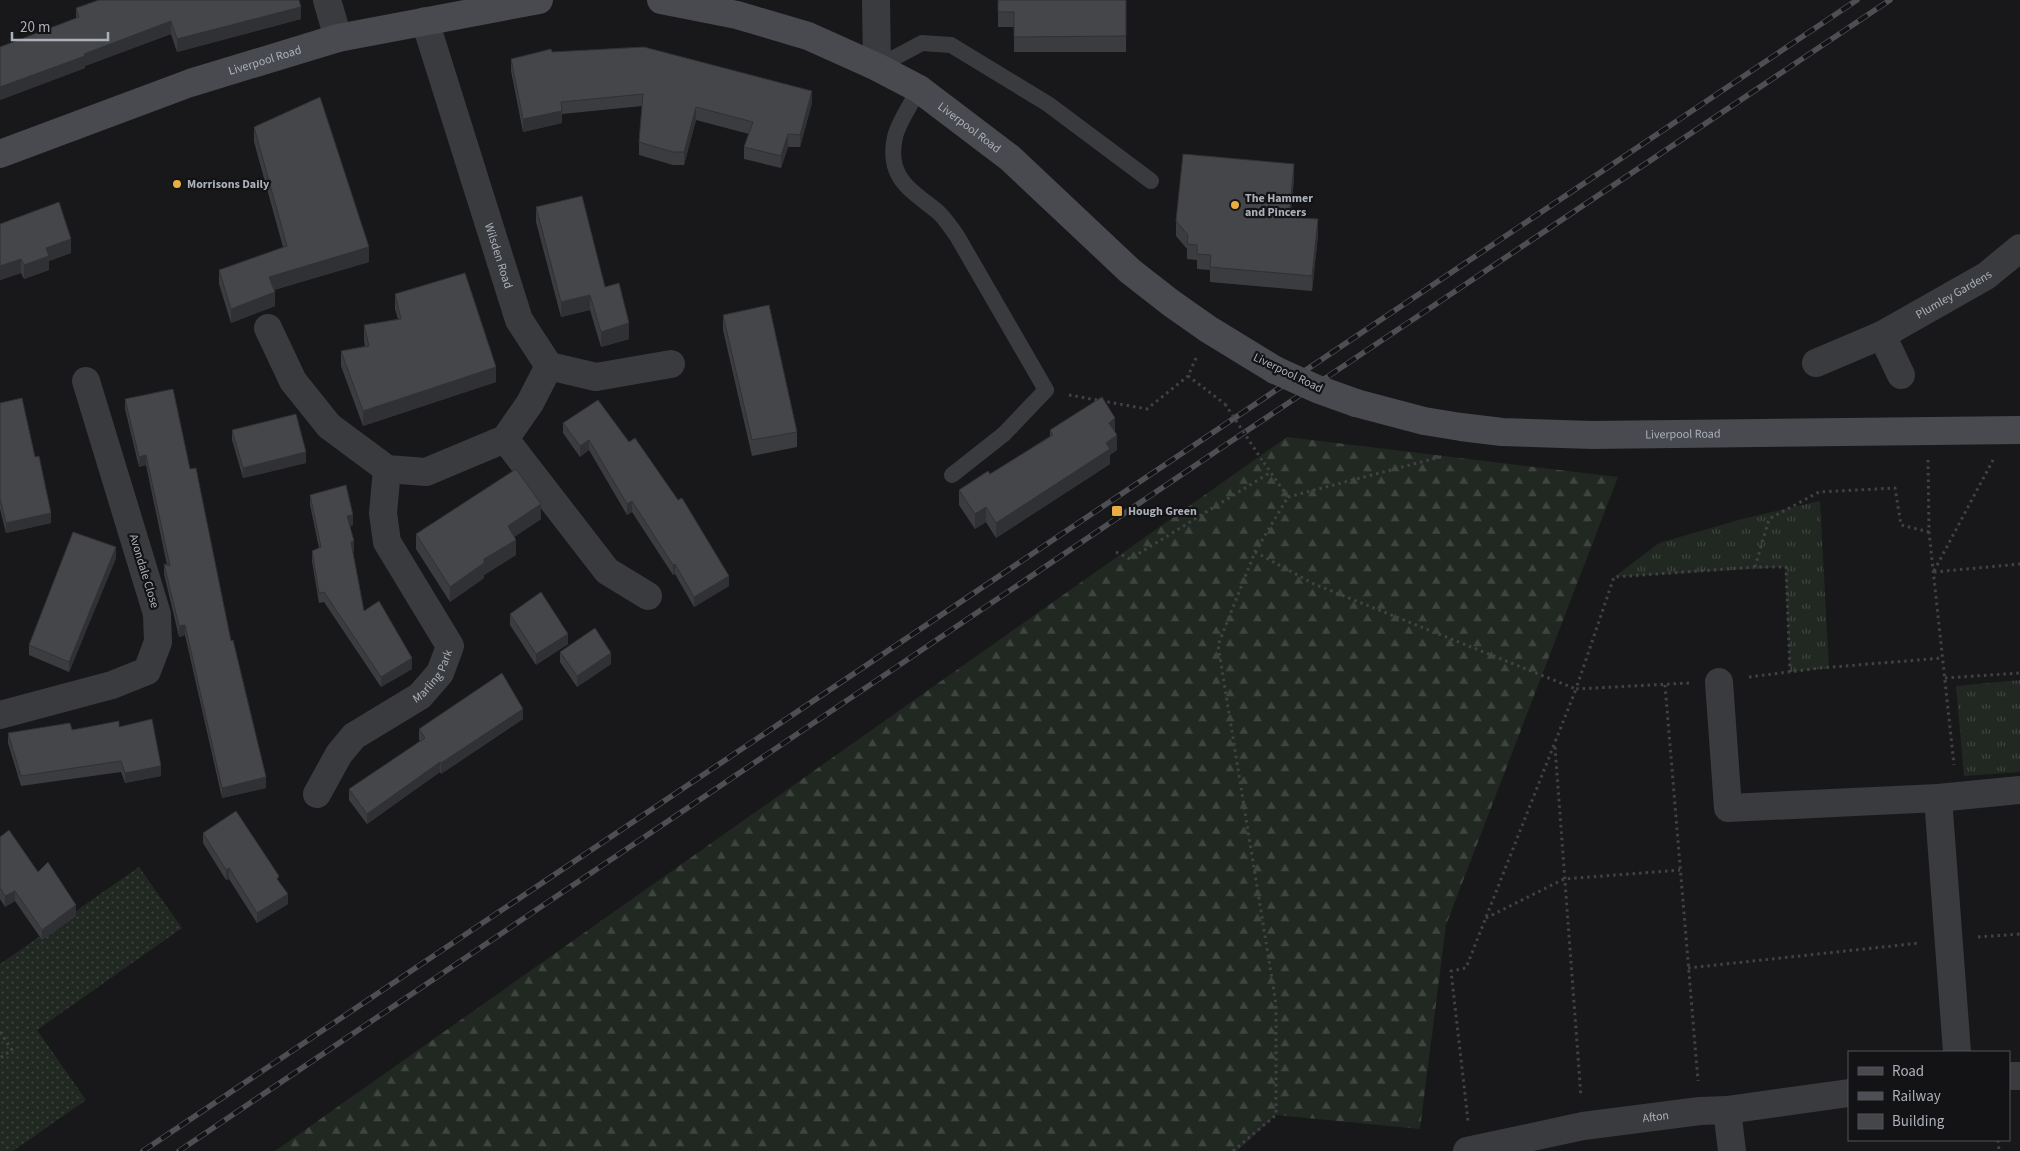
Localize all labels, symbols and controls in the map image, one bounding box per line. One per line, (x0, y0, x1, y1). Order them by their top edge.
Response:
scale bar (12, 10, 109, 42)
text: 20 m (20, 17, 50, 38)
street label: Liverpool Road (226, 41, 303, 79)
street label: Liverpool Road (934, 98, 1005, 157)
place label: Morrisons Daily (187, 176, 270, 193)
marker: Morrisons Daily (171, 178, 183, 190)
place label: The Hammer and Pincers (1245, 190, 1313, 221)
marker: The Hammer and Pincers (1229, 199, 1241, 211)
street label: Wilsden Road (480, 221, 517, 291)
street label: Plumley Gardens (1912, 266, 1996, 323)
street label: Liverpool Road (1250, 349, 1326, 397)
street label: Liverpool Road (1645, 425, 1721, 443)
place label: Hough Green (1128, 503, 1197, 520)
marker: Hough Green (1110, 504, 1124, 518)
street label: Avondale Close (125, 532, 163, 610)
street label: Marling Park (409, 647, 457, 707)
legend (1848, 1051, 2010, 1141)
text: Road (1892, 1061, 1924, 1082)
text: Railway (1892, 1086, 1941, 1107)
street label: Afton (1642, 1107, 1670, 1127)
text: Building (1892, 1111, 1945, 1132)

